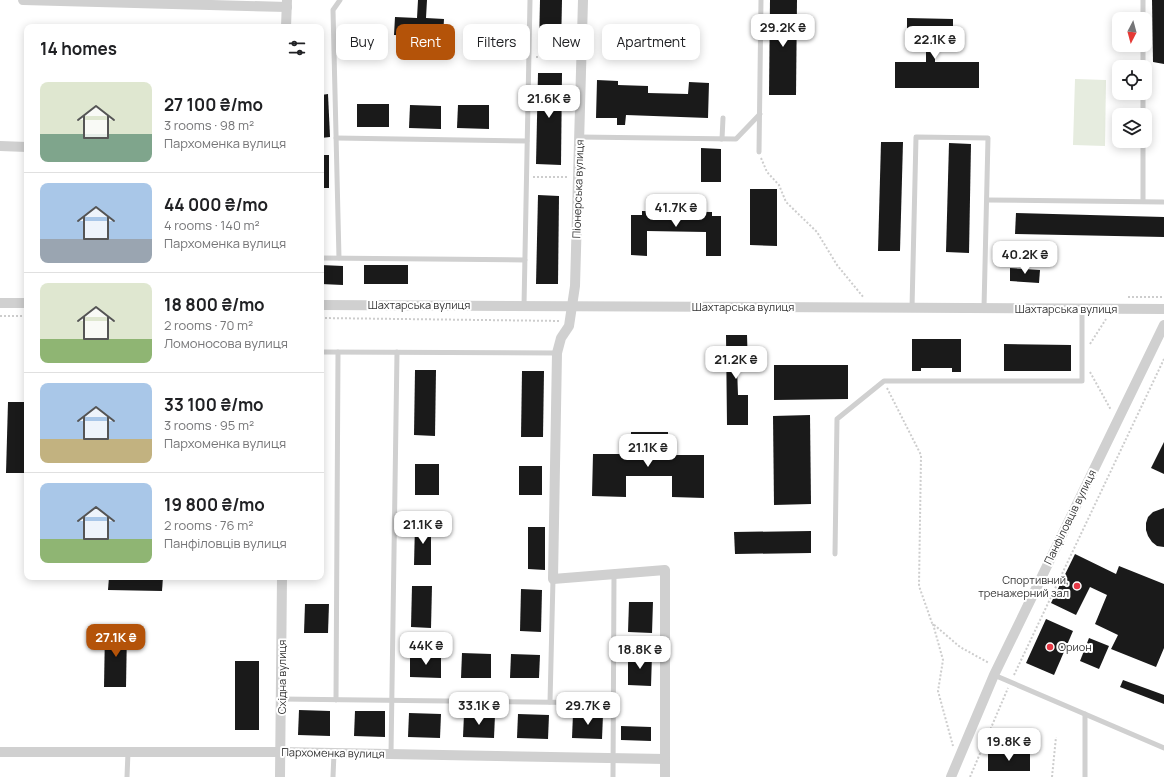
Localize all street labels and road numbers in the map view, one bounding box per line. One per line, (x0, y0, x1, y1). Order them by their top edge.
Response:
street label: Піонерська вулиця (568, 139, 587, 239)
street label: Шахтарська вулиця (368, 297, 470, 312)
street label: Шахтарська вулиця (692, 299, 794, 314)
street label: Шахтарська вулиця (1015, 301, 1117, 316)
street label: Панфіловців вулиця (1040, 467, 1099, 567)
street label: Східна вулиця (274, 640, 289, 714)
street label: Пархоменка вулиця (281, 744, 385, 761)

